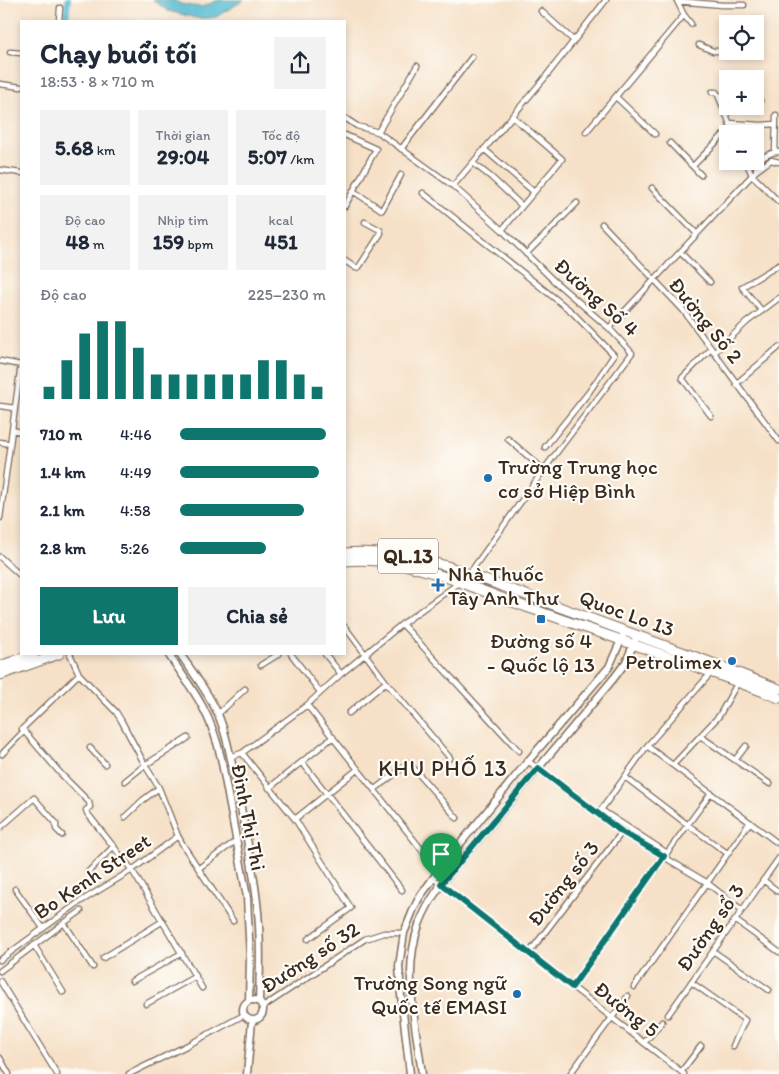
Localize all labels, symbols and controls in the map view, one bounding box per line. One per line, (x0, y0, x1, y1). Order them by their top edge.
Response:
map controls (719, 15, 764, 170)
button: locate (719, 15, 764, 60)
text: Chạy buổi tối (40, 36, 197, 70)
button: share (274, 37, 326, 89)
button: + (719, 70, 764, 115)
text: 18:53 · 8 × 710 m (40, 72, 154, 91)
button: − (719, 125, 764, 170)
text: Thời gian (156, 127, 210, 144)
text: Tốc độ (262, 127, 300, 144)
text: 5.68 (55, 135, 94, 160)
text: km (94, 142, 115, 159)
text: 29:04 (157, 144, 209, 169)
text: 5:07 (247, 144, 287, 169)
text: /km (287, 151, 315, 168)
text: Độ cao (65, 212, 105, 229)
text: Nhịp tim (157, 212, 209, 229)
text: kcal (269, 212, 293, 229)
text: 48 (65, 229, 90, 254)
text: 159 (153, 229, 184, 254)
text: 451 (264, 229, 298, 254)
text: m (90, 236, 105, 253)
text: bpm (184, 236, 213, 253)
street label: Đường Số 4 (550, 253, 645, 342)
street label: Đường Số 2 (664, 272, 748, 368)
text: Độ cao (40, 285, 87, 304)
text: 225–230 m (248, 285, 326, 304)
text: 710 m (40, 425, 82, 444)
text: 4:46 (120, 425, 152, 444)
place label: Trường Trung học cơ sở Hiệp Bình (498, 454, 658, 503)
text: 1.4 km (40, 463, 86, 482)
text: 4:49 (120, 463, 152, 482)
marker: Trường Trung học cơ sở Hiệp Bình (482, 472, 494, 484)
text: 2.1 km (40, 501, 85, 520)
text: 4:58 (120, 501, 151, 520)
road number: QL.13 (378, 538, 438, 574)
text: 2.8 km (40, 539, 86, 558)
text: 5:26 (120, 539, 149, 558)
place label: Nhà Thuốc Tây Anh Thư (448, 561, 560, 610)
marker: Nhà Thuốc Tây Anh Thư (432, 579, 444, 591)
street label: Quoc Lo 13 (576, 584, 678, 642)
button: Lưu (40, 587, 178, 645)
button: Chia sẻ (188, 587, 326, 645)
marker: Đường số 4 - Quốc lộ 13 (535, 613, 547, 625)
place label: Đường số 4 - Quốc lộ 13 (487, 628, 595, 677)
place label: Petrolimex (625, 649, 722, 674)
marker: Petrolimex (726, 655, 738, 667)
district label: KHU PHỐ 13 (378, 755, 508, 782)
street label: Đinh Thị Thi (226, 761, 272, 873)
street label: Bo Kenh Street (29, 828, 155, 924)
pin (420, 833, 462, 884)
street label: Đường số 3 (522, 835, 604, 931)
icon: arrive (427, 840, 455, 868)
street label: Đường sổ 3 (671, 878, 749, 976)
street label: Đường số 32 (256, 916, 364, 998)
place label: Trường Song ngữ Quốc tế EMASI (354, 970, 508, 1019)
street label: Đường 5 (589, 976, 665, 1042)
marker: Trường Song ngữ Quốc tế EMASI (511, 988, 523, 1000)

